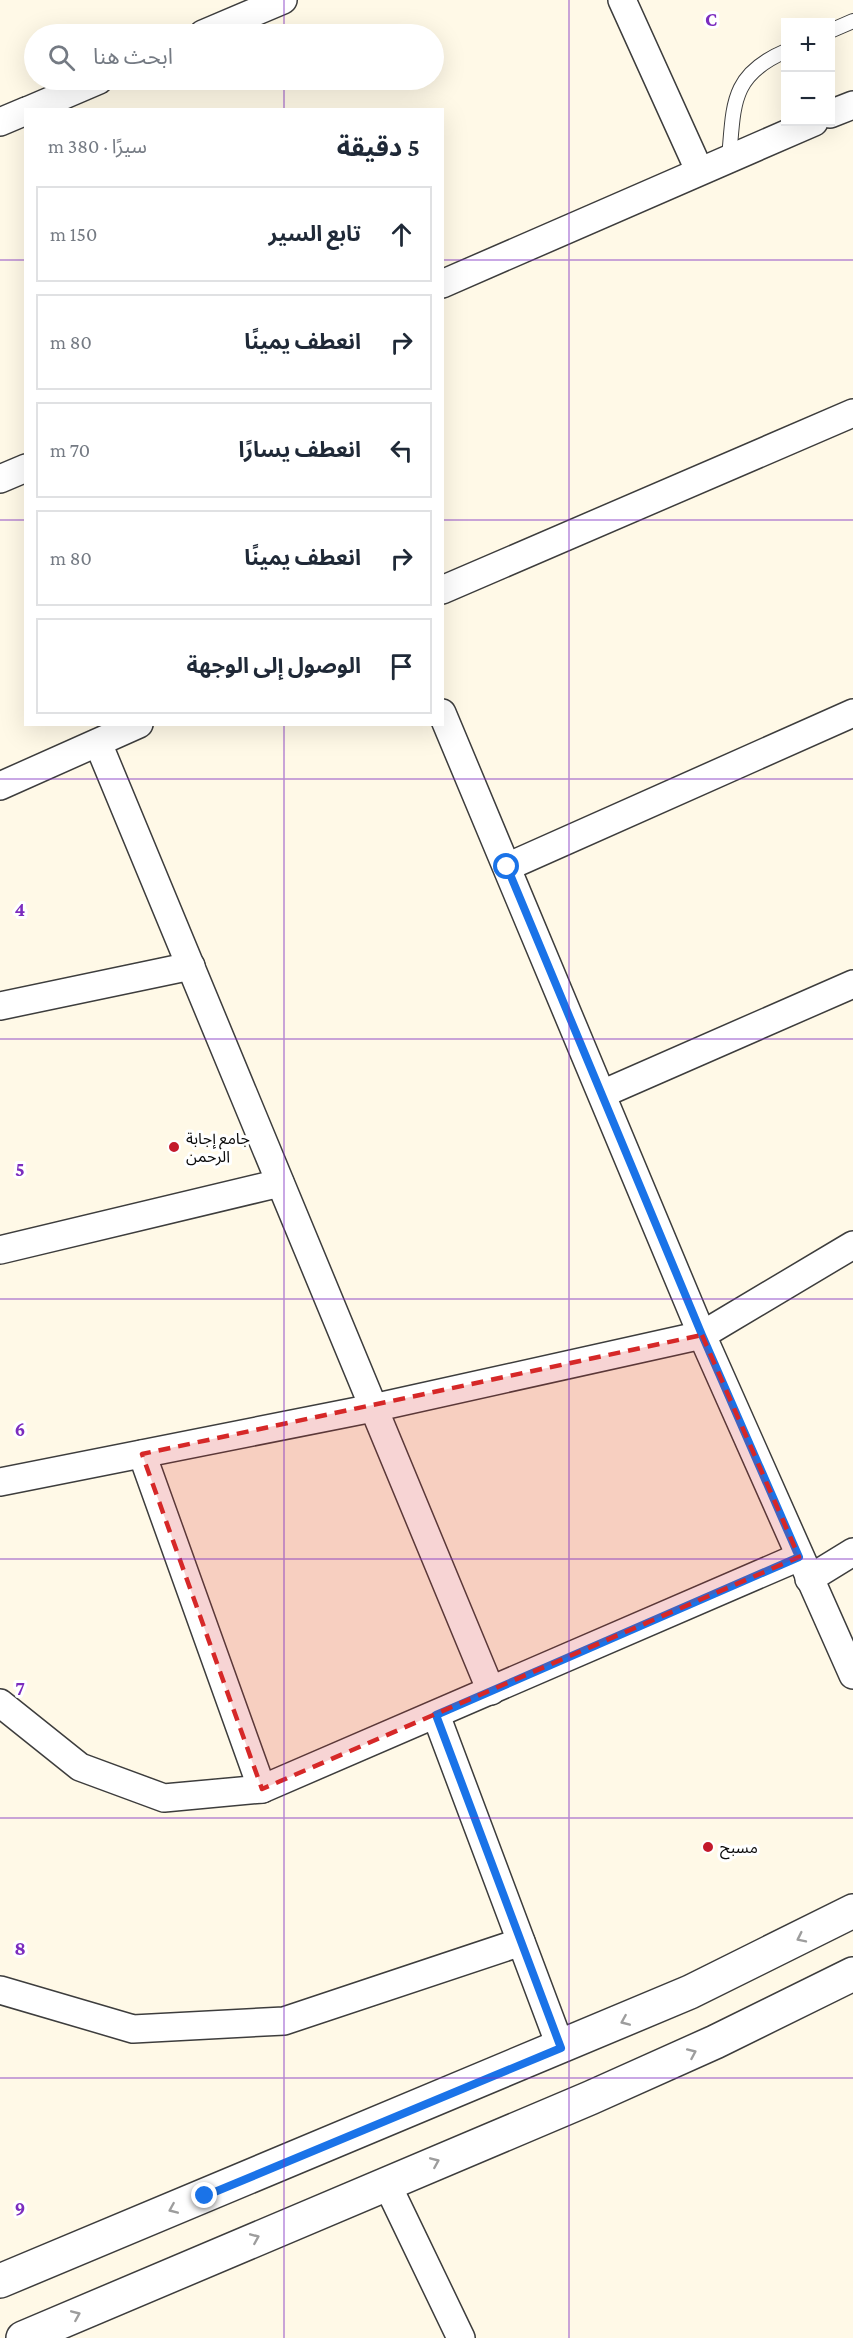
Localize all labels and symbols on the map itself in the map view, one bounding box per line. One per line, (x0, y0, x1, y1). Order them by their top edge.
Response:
text: C (705, 8, 717, 30)
route start (493, 853, 519, 879)
text: 4 (15, 898, 26, 920)
place label: جامع إجابة الرحمن (186, 1130, 250, 1166)
marker: جامع إجابة الرحمن (167, 1140, 181, 1154)
text: 5 (15, 1158, 25, 1180)
text: 6 (15, 1418, 25, 1440)
text: 7 (15, 1677, 25, 1699)
place label: مسبح (720, 1839, 758, 1860)
marker: مسبح (701, 1840, 715, 1854)
one-way arrow (797, 1931, 808, 1943)
text: 8 (14, 1937, 26, 1959)
one-way arrow (620, 2013, 631, 2025)
one-way arrow (685, 2048, 696, 2060)
one-way arrow (429, 2157, 440, 2169)
route end (191, 2182, 217, 2208)
text: 9 (15, 2197, 25, 2219)
one-way arrow (169, 2202, 180, 2214)
one-way arrow (249, 2233, 260, 2245)
one-way arrow (70, 2310, 81, 2322)

